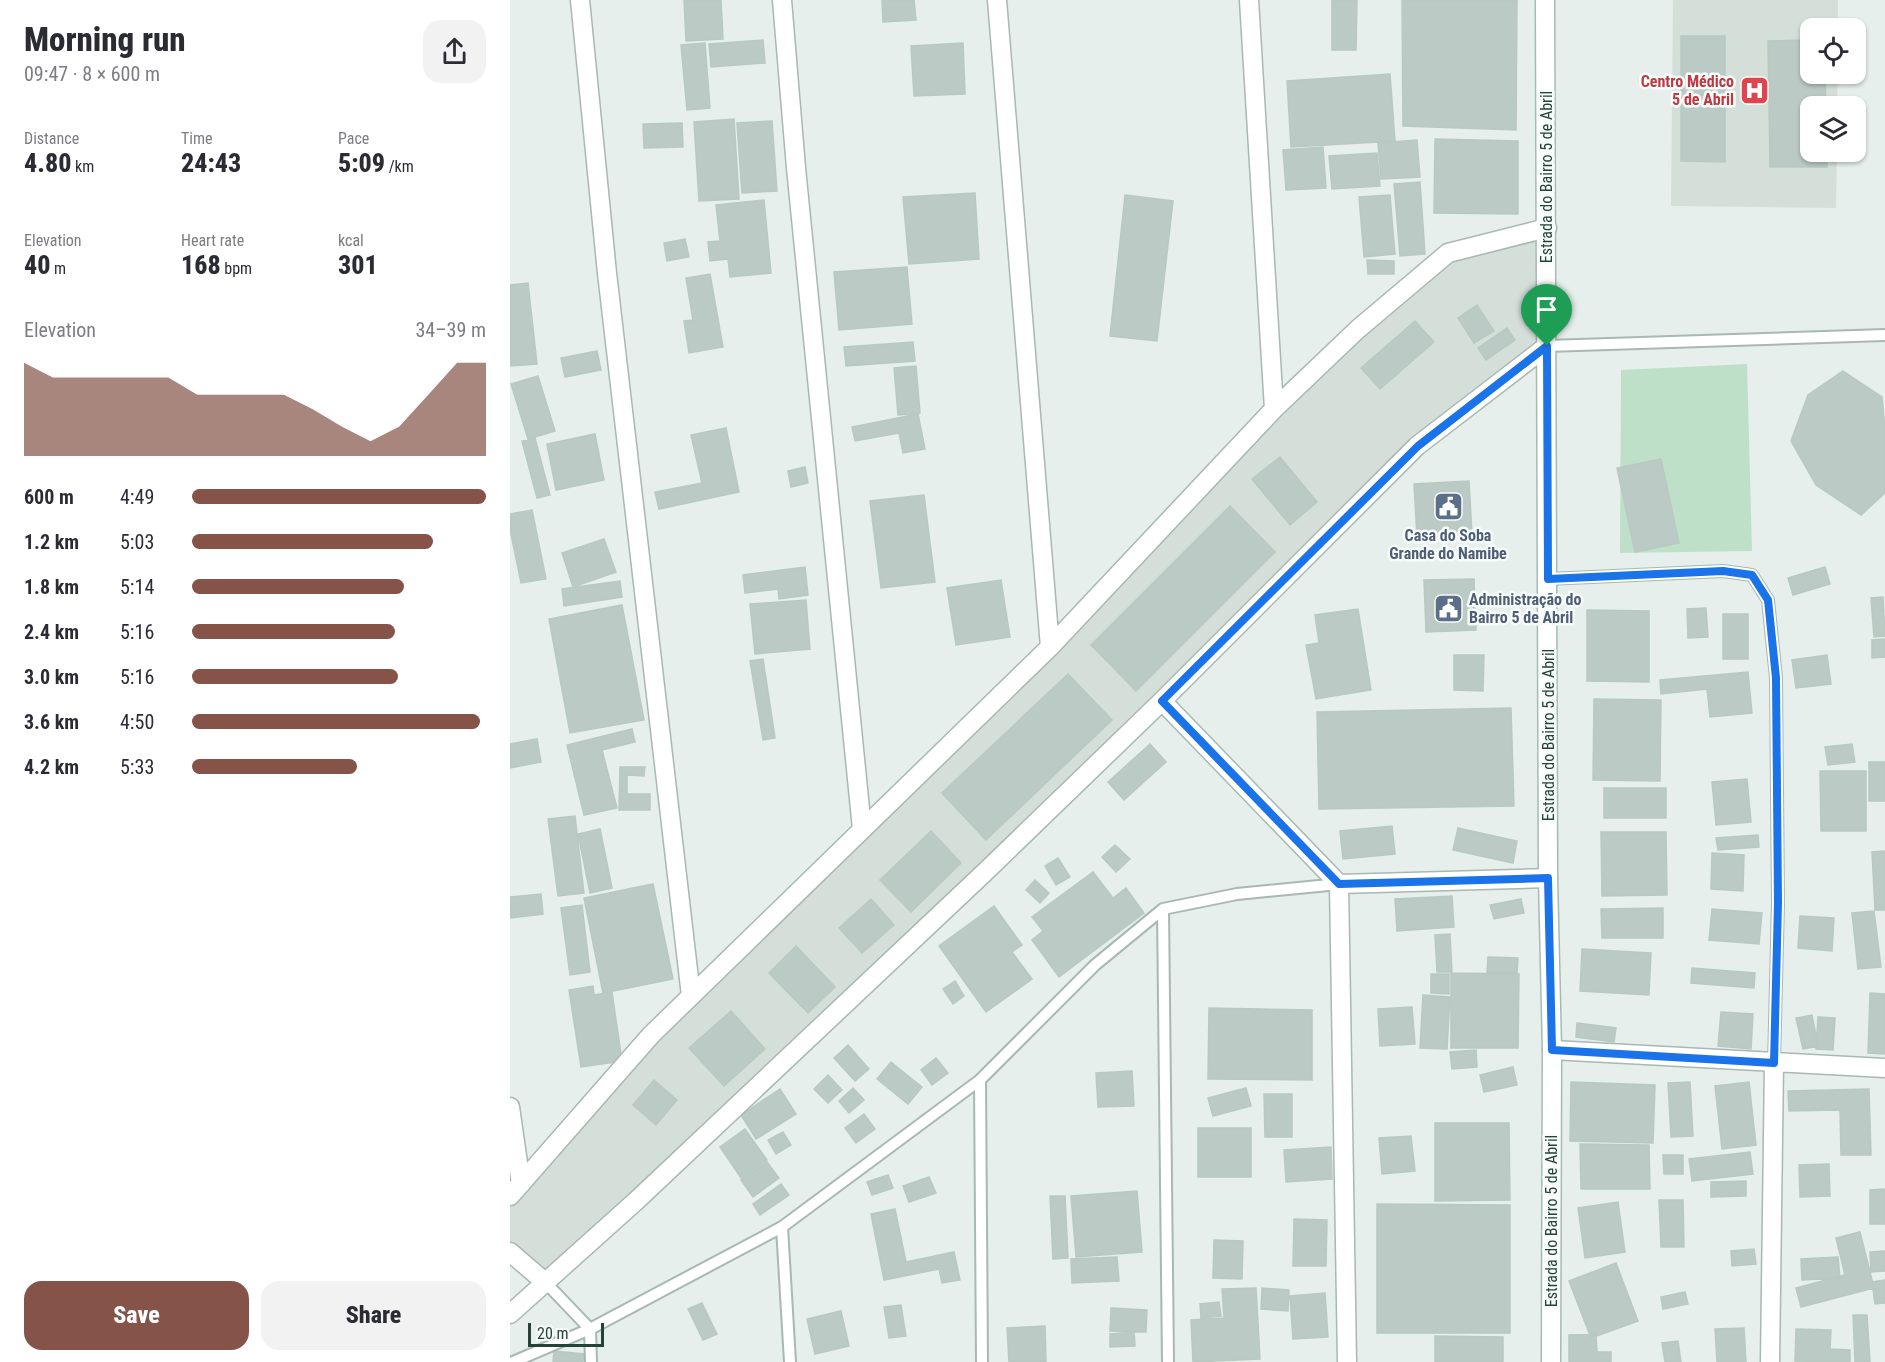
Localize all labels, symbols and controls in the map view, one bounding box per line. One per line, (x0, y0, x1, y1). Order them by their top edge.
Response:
map controls (1800, 18, 1866, 162)
button: locate (1800, 18, 1866, 84)
text: Morning run (24, 20, 186, 59)
button: share (423, 20, 486, 83)
text: 09:47 · 8 × 600 m (24, 62, 160, 86)
place label: Centro Médico 5 de Abril (1641, 72, 1734, 109)
hospital icon: Centro Médico 5 de Abril (1739, 74, 1771, 106)
street label: Estrada do Bairro 5 de Abril (1537, 91, 1556, 263)
button: layers (1800, 96, 1866, 162)
text: Distance (24, 129, 79, 148)
text: Time (181, 129, 213, 148)
text: Pace (338, 129, 369, 148)
text: 4.80 (24, 148, 71, 178)
text: 24:43 (181, 148, 241, 178)
text: 5:09 (338, 148, 385, 178)
text: km (71, 157, 94, 176)
text: /km (385, 157, 414, 176)
text: Elevation (24, 231, 82, 250)
text: Heart rate (181, 231, 244, 250)
text: kcal (338, 231, 364, 250)
text: 40 (24, 250, 50, 280)
text: 168 (181, 250, 221, 280)
text: 301 (338, 250, 378, 280)
text: m (50, 259, 66, 278)
text: bpm (221, 259, 252, 278)
pin (1521, 284, 1572, 346)
icon: arrive (1530, 293, 1563, 326)
text: Elevation (24, 318, 96, 342)
text: 34–39 m (415, 318, 486, 342)
text: 600 m (24, 485, 74, 509)
text: 4:49 (120, 485, 154, 509)
public building icon: Casa do Soba Grande do Namibe (1432, 491, 1464, 523)
place label: Casa do Soba Grande do Namibe (1389, 526, 1507, 563)
text: 1.2 km (24, 530, 79, 554)
text: 5:03 (120, 530, 154, 554)
text: 1.8 km (24, 575, 79, 599)
text: 5:14 (120, 575, 154, 599)
place label: Administração do Bairro 5 de Abril (1469, 590, 1582, 627)
public building icon: Administração do Bairro 5 de Abril (1432, 592, 1464, 624)
text: 2.4 km (24, 620, 79, 644)
text: 5:16 (120, 620, 154, 644)
street label: Estrada do Bairro 5 de Abril (1539, 649, 1558, 821)
text: 3.0 km (24, 665, 79, 689)
text: 5:16 (120, 665, 154, 689)
text: 3.6 km (24, 710, 79, 734)
text: 4:50 (120, 710, 154, 734)
text: 4.2 km (24, 755, 79, 779)
text: 5:33 (120, 755, 154, 779)
street label: Estrada do Bairro 5 de Abril (1542, 1135, 1561, 1307)
button: Save (24, 1281, 249, 1350)
button: Share (261, 1281, 486, 1350)
scale bar (528, 1320, 604, 1348)
text: 20 m (537, 1324, 569, 1343)

